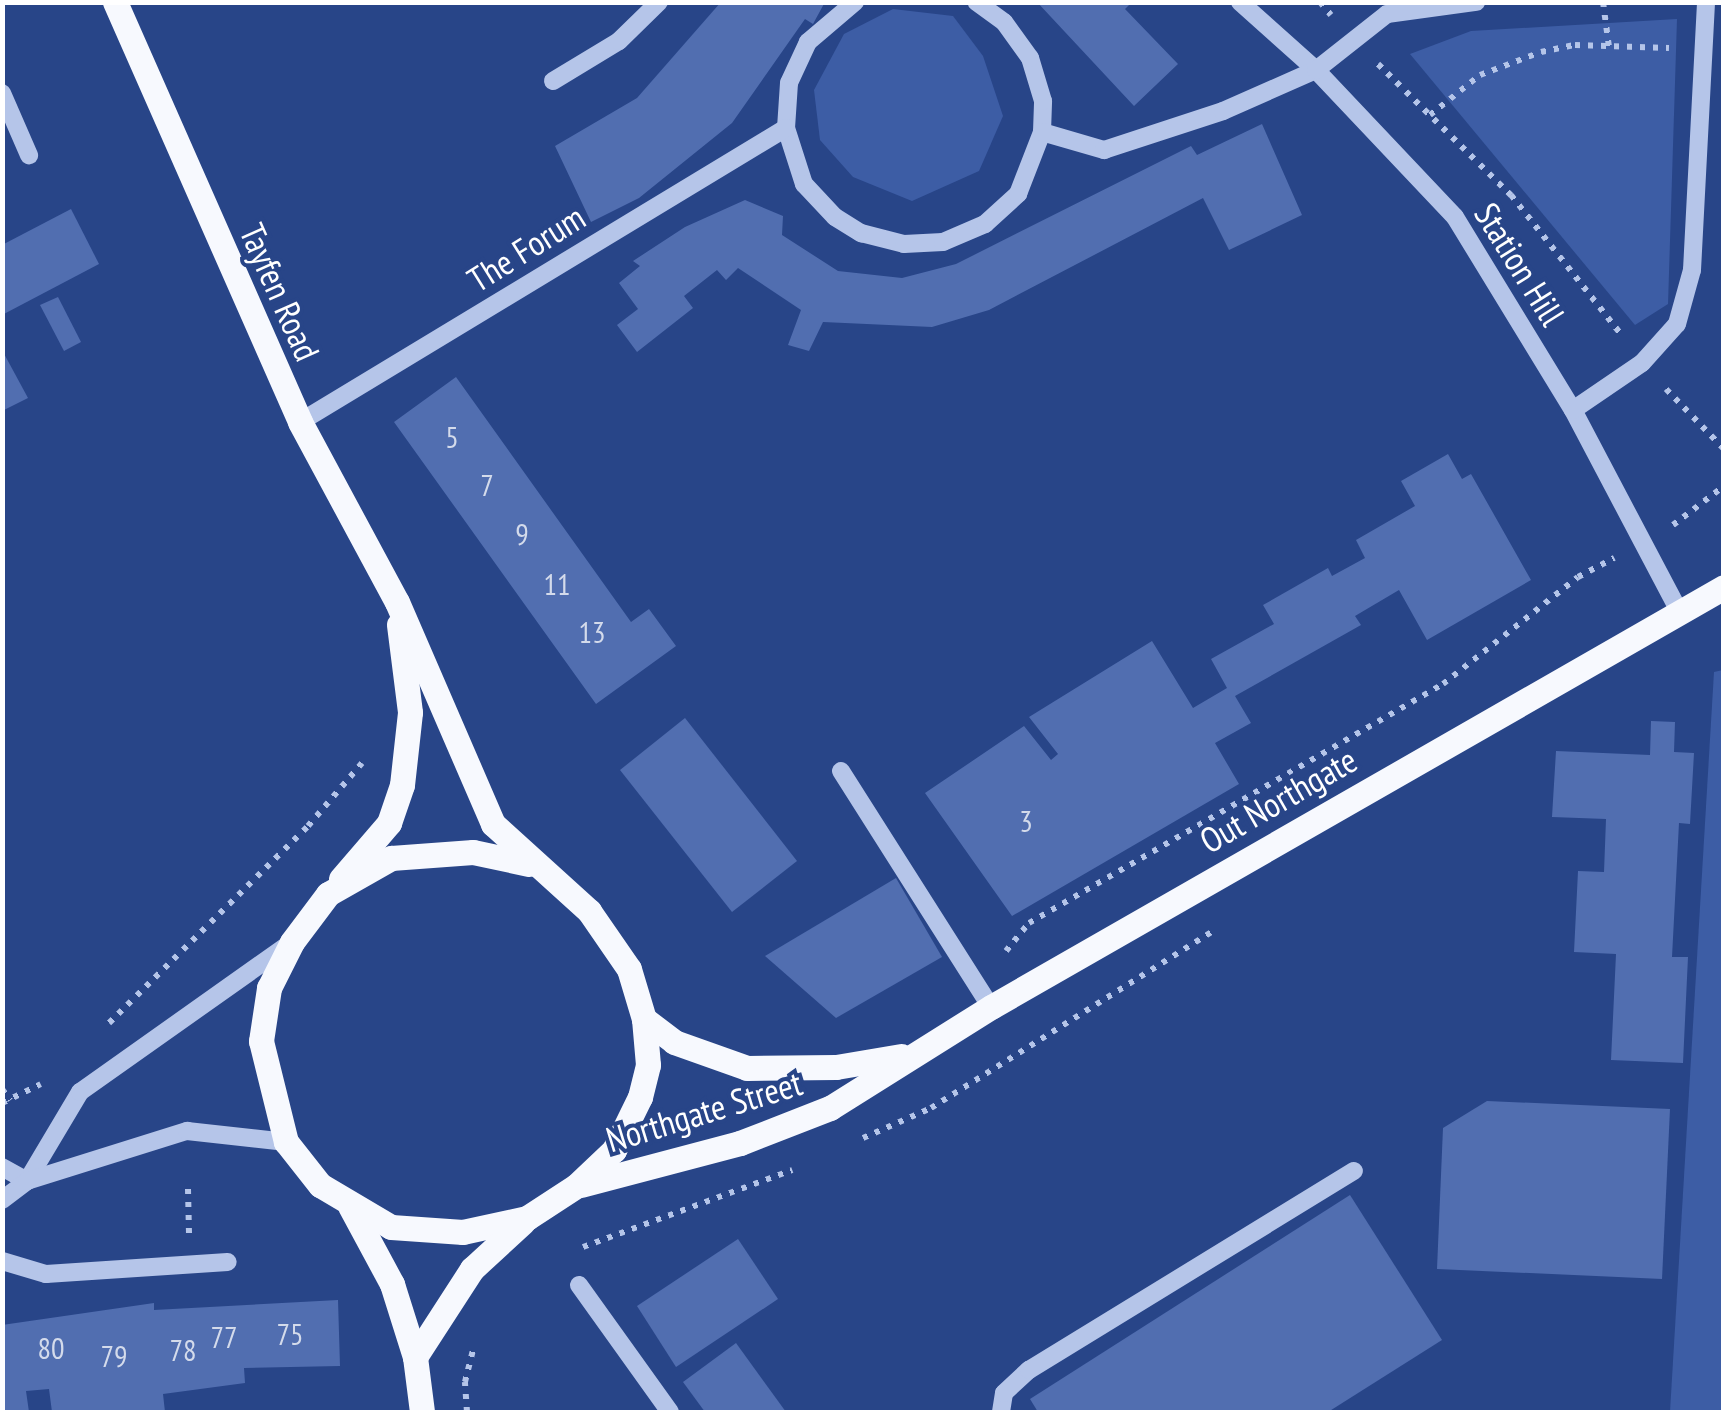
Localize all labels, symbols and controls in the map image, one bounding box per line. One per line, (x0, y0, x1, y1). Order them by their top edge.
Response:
street label: Station Hill (1466, 195, 1574, 333)
street label: The Forum (460, 196, 592, 300)
street label: Tayfen Road (231, 217, 329, 367)
house number: 5 (445, 419, 459, 455)
house number: 7 (480, 467, 494, 503)
house number: 9 (515, 516, 529, 552)
house number: 11 (544, 566, 570, 602)
house number: 13 (579, 614, 605, 650)
street label: Out Northgate (1192, 738, 1364, 862)
house number: 3 (1019, 803, 1033, 839)
street label: Northgate Street (601, 1061, 807, 1161)
house number: 75 (277, 1316, 303, 1352)
house number: 77 (211, 1319, 237, 1355)
house number: 80 (38, 1330, 64, 1366)
house number: 78 (170, 1332, 196, 1368)
house number: 79 (101, 1338, 127, 1374)

